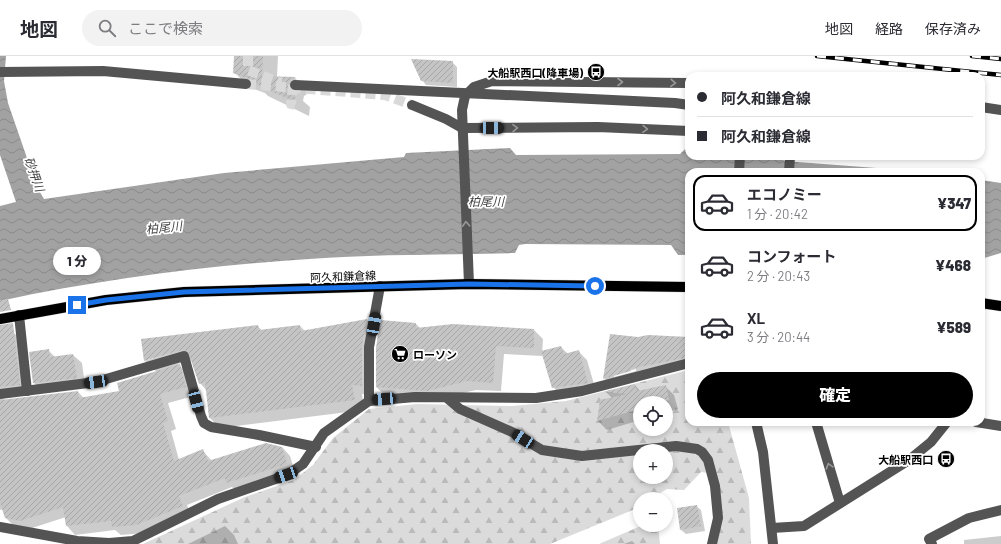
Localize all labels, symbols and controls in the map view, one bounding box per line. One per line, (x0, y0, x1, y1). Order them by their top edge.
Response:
search box (82, 10, 362, 46)
text: 地図 (20, 17, 58, 40)
icon: search (96, 17, 118, 39)
text: ここで検索 (128, 19, 203, 37)
text: 地図 (825, 20, 853, 37)
text: 経路 (875, 20, 903, 37)
text: 保存済み (925, 20, 981, 37)
bus stop icon: 大船駅西口(降車場) (586, 62, 606, 82)
place label: 大船駅西口(降車場) (487, 66, 583, 79)
one-way arrow (617, 78, 623, 86)
one-way arrow (670, 78, 676, 87)
text: 阿久和鎌倉線 (721, 89, 811, 107)
car (480, 122, 504, 134)
one-way arrow (512, 124, 518, 132)
one-way arrow (642, 124, 648, 133)
text: 阿久和鎌倉線 (721, 127, 811, 145)
water label: 砂押川 (22, 155, 48, 195)
icon: car (699, 185, 735, 221)
text: エコノミー (747, 185, 822, 203)
water label: 柏尾川 (468, 194, 506, 208)
text: ¥347 (937, 194, 971, 212)
text: 1 分 · 20:42 (747, 206, 808, 222)
water label: 柏尾川 (145, 218, 185, 236)
one-way arrow (462, 221, 470, 227)
callout: 1 分 (53, 247, 101, 275)
icon: car (699, 247, 735, 283)
text: コンフォート (747, 247, 837, 265)
text: 1 分 (67, 253, 87, 269)
text: ¥468 (935, 256, 971, 274)
street label: 阿久和鎌倉線 (310, 268, 376, 284)
text: 2 分 · 20:43 (747, 268, 810, 284)
route start (586, 277, 604, 295)
route end (68, 296, 86, 314)
icon: car (699, 309, 735, 345)
text: XL (747, 309, 765, 327)
car (366, 311, 382, 337)
text: ¥589 (936, 318, 971, 336)
text: 3 分 · 20:44 (747, 329, 810, 345)
supermarket icon: ローソン (390, 344, 410, 364)
place label: ローソン (413, 348, 457, 361)
button: 確定 (697, 372, 973, 418)
car (83, 374, 109, 390)
car (187, 388, 205, 414)
car (372, 392, 396, 406)
map controls (633, 396, 673, 532)
button: locate (633, 396, 673, 436)
car (510, 427, 536, 451)
button: + (633, 444, 673, 484)
bus stop icon: 大船駅西口 (936, 449, 956, 469)
place label: 大船駅西口 (878, 453, 933, 466)
one-way arrow (825, 463, 834, 470)
car (273, 465, 299, 485)
button: − (633, 492, 673, 532)

